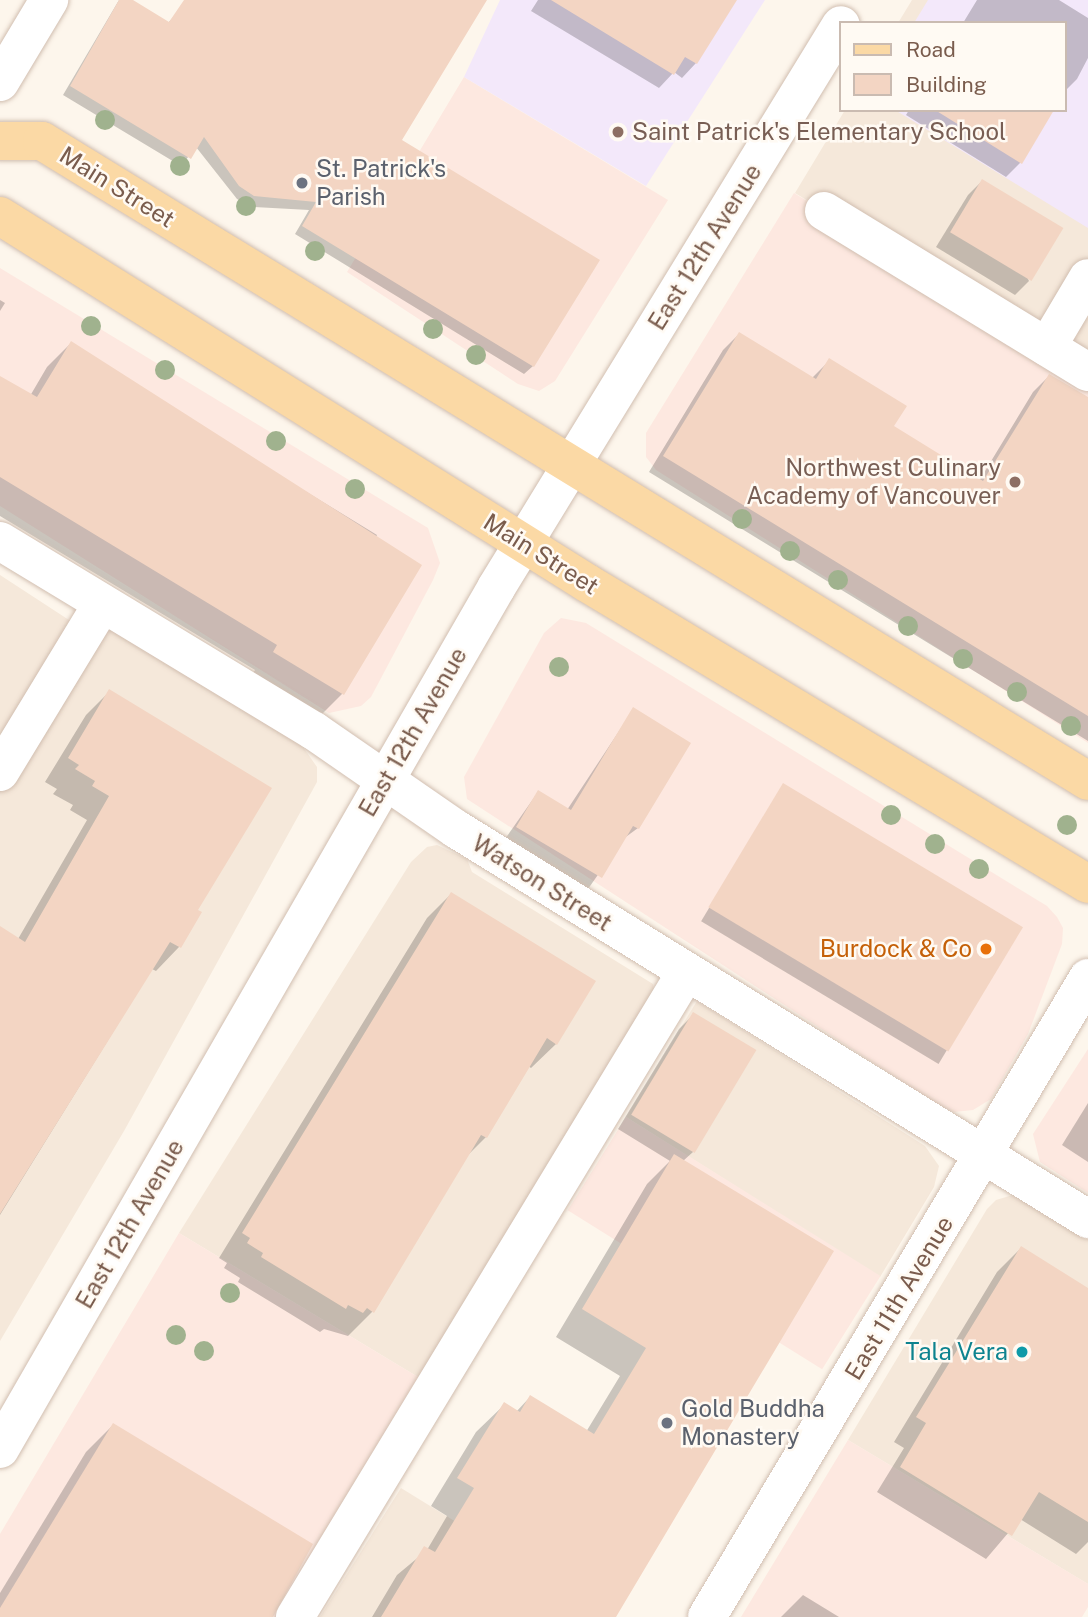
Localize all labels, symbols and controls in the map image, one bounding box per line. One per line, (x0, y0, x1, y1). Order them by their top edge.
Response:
legend (839, 21, 1067, 112)
text: Road (906, 37, 956, 62)
text: Building (906, 72, 987, 97)
place label: Saint Patrick's Elementary School (632, 118, 1006, 146)
marker: Saint Patrick's Elementary School (610, 124, 626, 140)
street label: Main Street (54, 140, 180, 234)
place label: St. Patrick's Parish (316, 155, 446, 211)
street label: East 12th Avenue (642, 159, 768, 335)
marker: St. Patrick's Parish (294, 175, 310, 191)
place label: Northwest Culinary Academy of Vancouver (745, 454, 1001, 510)
marker: Northwest Culinary Academy of Vancouver (1007, 474, 1023, 490)
street label: Main Street (478, 507, 604, 601)
street label: East 12th Avenue (353, 642, 473, 822)
street label: Watson Street (467, 829, 617, 937)
place label: Burdock & Co (820, 935, 972, 963)
marker: Burdock & Co (978, 941, 994, 957)
street label: East 12th Avenue (70, 1134, 190, 1314)
street label: East 11th Avenue (839, 1211, 959, 1385)
place label: Tala Vera (905, 1338, 1008, 1366)
marker: Tala Vera (1014, 1344, 1030, 1360)
place label: Gold Buddha Monastery (681, 1395, 825, 1451)
marker: Gold Buddha Monastery (659, 1415, 675, 1431)

